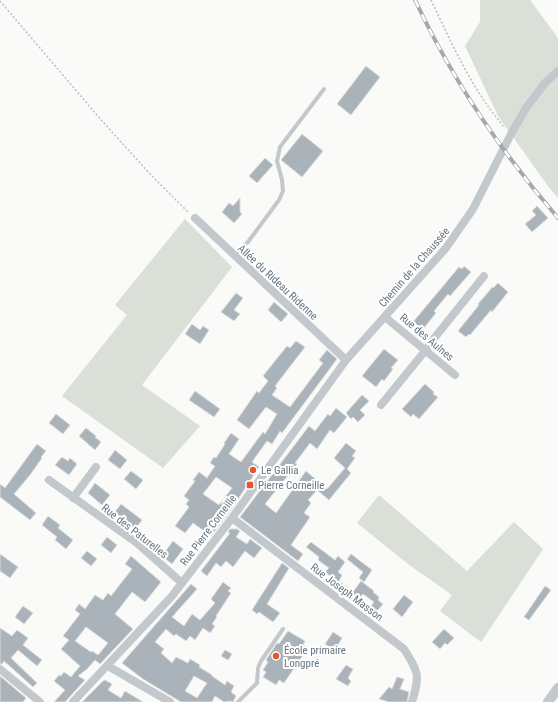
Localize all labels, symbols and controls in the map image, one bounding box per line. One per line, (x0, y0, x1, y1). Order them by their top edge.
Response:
street label: Chemin de la Chaussée (376, 225, 453, 310)
street label: Allée du Rideau Ridenne (235, 242, 320, 323)
street label: Rue des Aulnes (397, 311, 456, 364)
place label: Le Gallia (261, 464, 299, 477)
marker: Le Gallia (248, 465, 258, 475)
place label: Pierre Corneille (258, 479, 324, 492)
marker: Pierre Corneille (245, 480, 255, 490)
street label: Rue Pierre Corneille (178, 492, 239, 568)
street label: Rue des Paturelles (99, 501, 170, 561)
street label: Rue Joseph Masson (308, 561, 386, 624)
place label: École primaire Longpré (284, 644, 346, 670)
marker: École primaire Longpré (271, 651, 281, 661)

